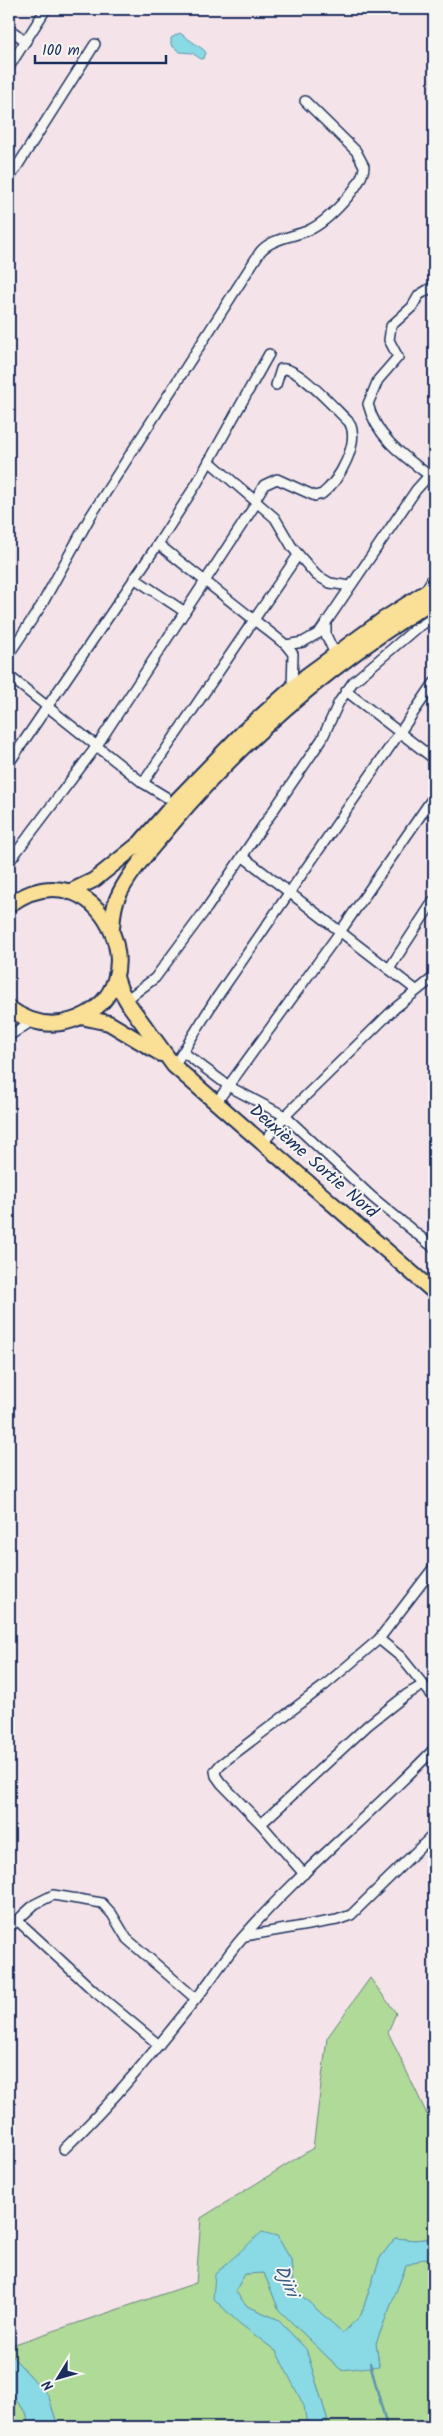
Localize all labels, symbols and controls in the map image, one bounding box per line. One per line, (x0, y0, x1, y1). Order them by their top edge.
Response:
scale bar (35, 32, 166, 64)
text: 100 m (42, 39, 80, 63)
street label: Deuxième Sortie Nord (242, 1097, 385, 1227)
water label: Djiri (266, 2260, 308, 2306)
north arrow (32, 2354, 82, 2404)
text: N (37, 2375, 60, 2395)

